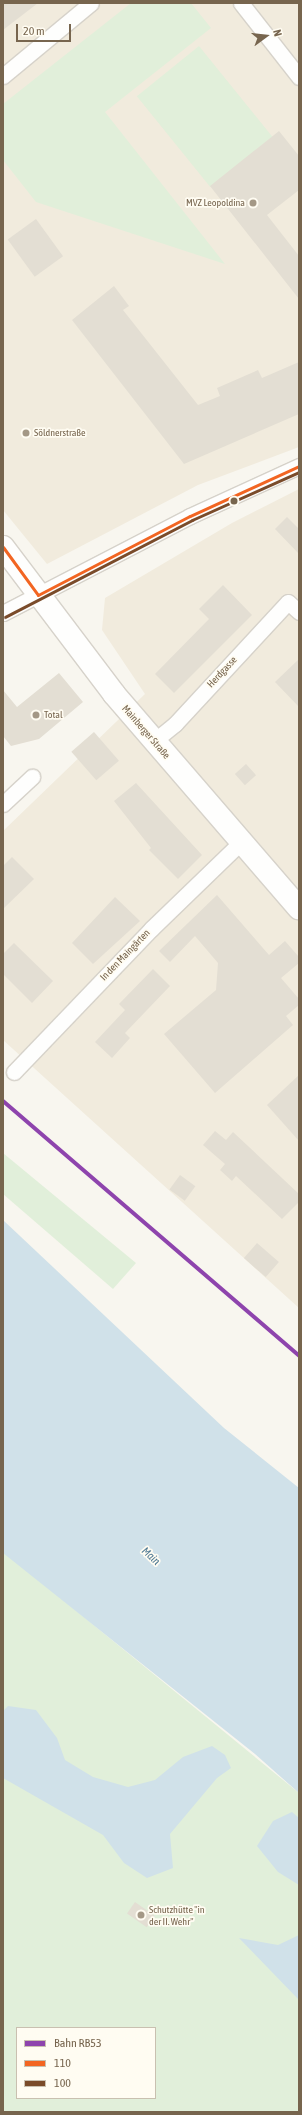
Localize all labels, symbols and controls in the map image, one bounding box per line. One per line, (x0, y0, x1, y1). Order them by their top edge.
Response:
scale bar (18, 16, 73, 42)
north arrow (246, 16, 286, 56)
text: 20 m (23, 24, 45, 38)
text: N (271, 28, 284, 38)
place label: MVZ Leopoldina (186, 197, 245, 209)
marker: MVZ Leopoldina (248, 198, 258, 208)
place label: Söldnerstraße (34, 427, 86, 439)
marker: Söldnerstraße (21, 428, 31, 438)
unlabelled marker (229, 496, 239, 506)
street label: Herdgasse (205, 654, 239, 690)
street label: Mainberger Straße (119, 703, 173, 761)
place label: Total (44, 709, 63, 721)
marker: Total (31, 710, 41, 720)
street label: In den Maingärten (98, 927, 152, 983)
water label: Main (139, 1544, 163, 1568)
place label: Schutzhütte "in der II. Wehr" (149, 1903, 205, 1926)
marker: Schutzhütte "in der II. Wehr" (136, 1910, 146, 1920)
legend (16, 2027, 156, 2099)
text: Bahn RB53 (54, 2036, 102, 2050)
text: 110 (54, 2056, 71, 2070)
text: 100 (54, 2076, 71, 2090)

